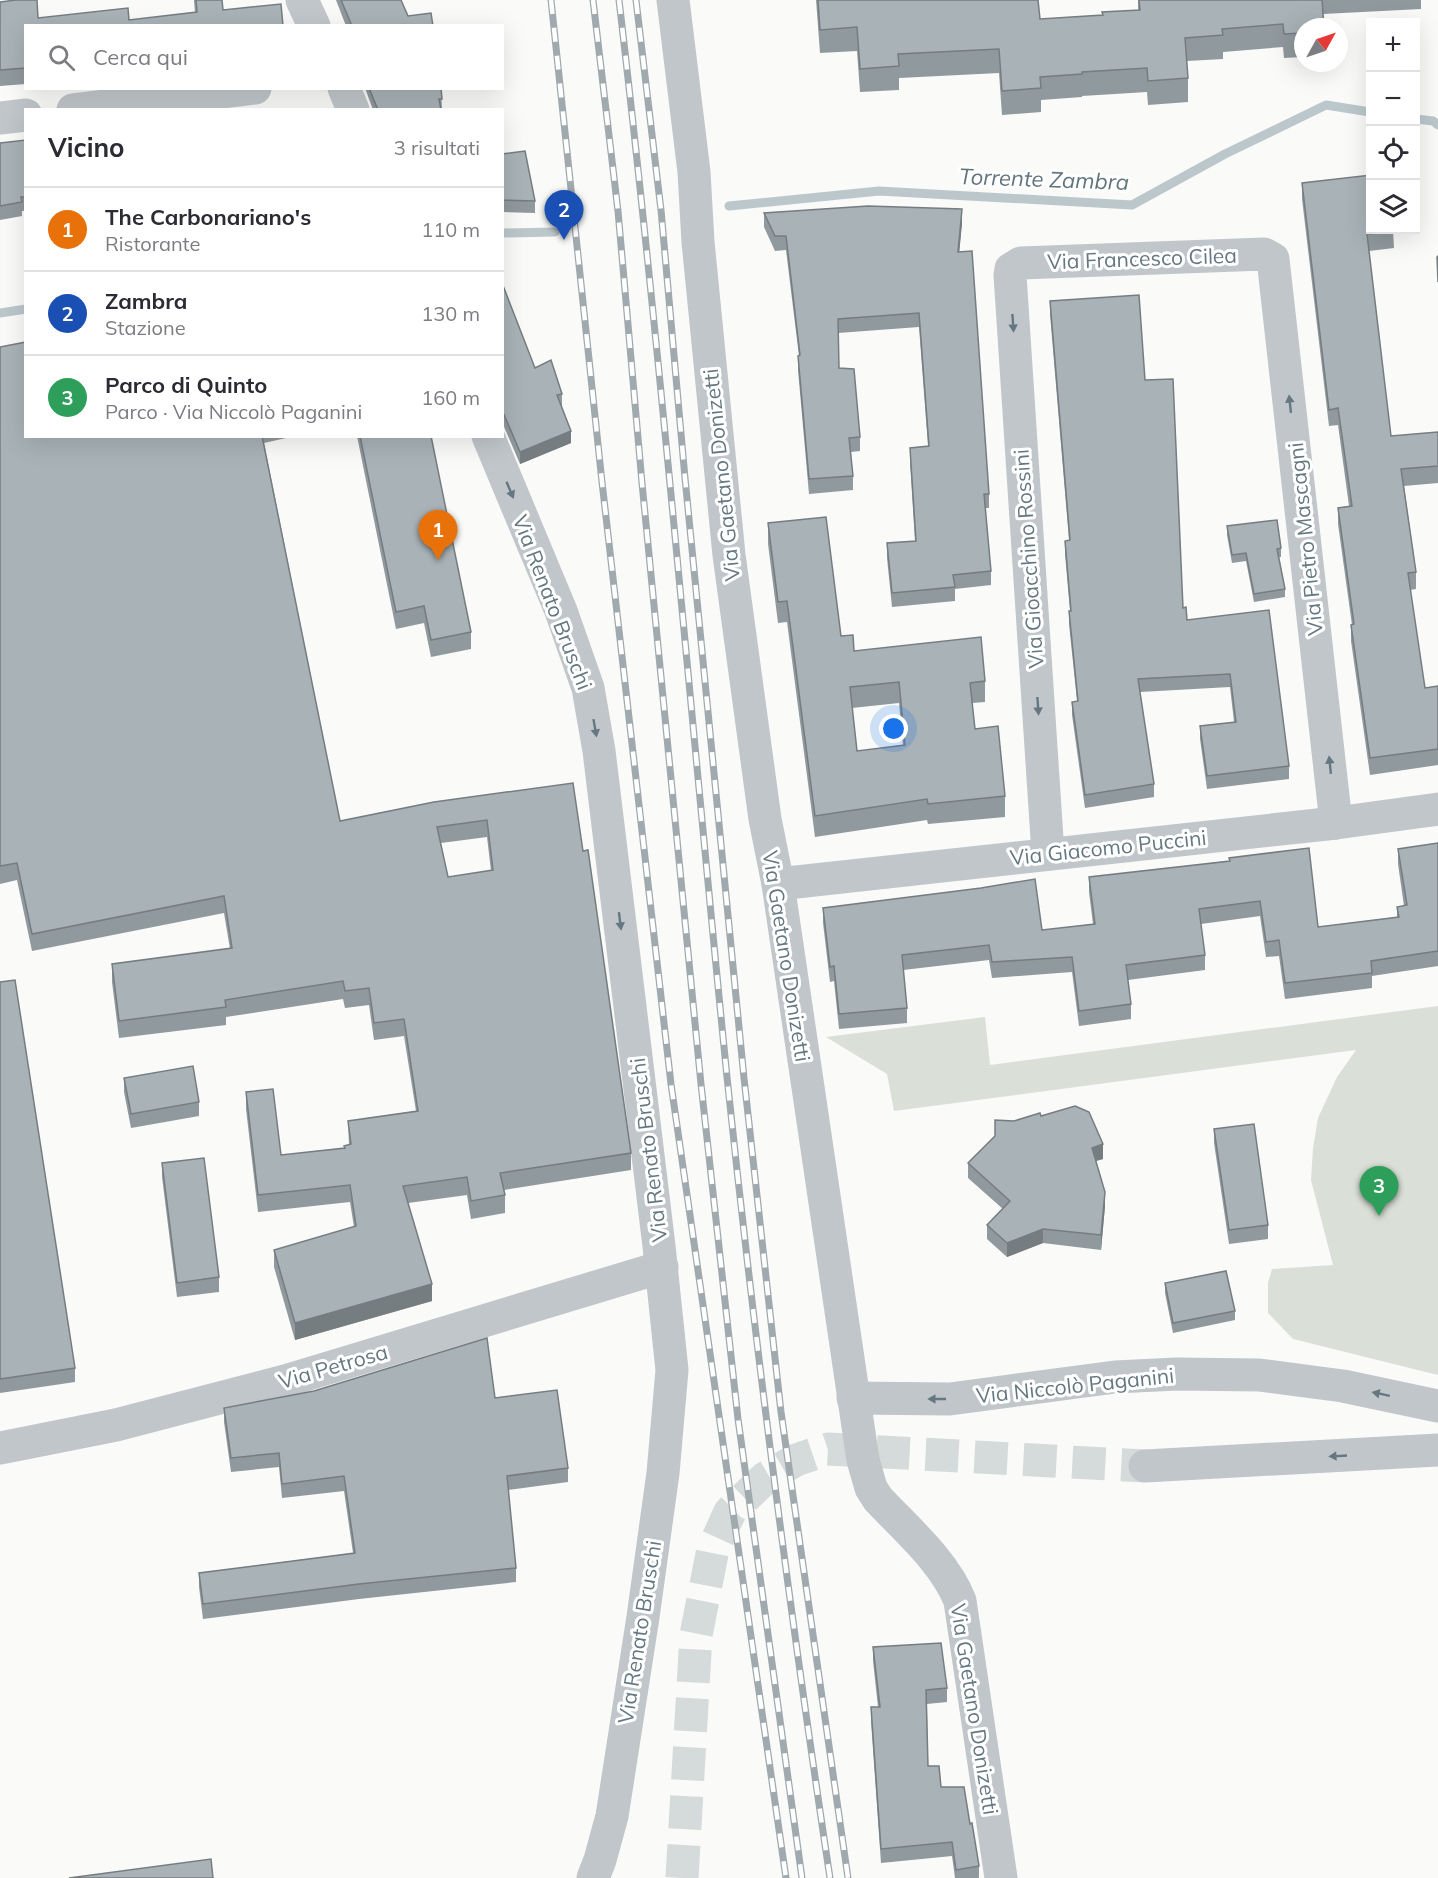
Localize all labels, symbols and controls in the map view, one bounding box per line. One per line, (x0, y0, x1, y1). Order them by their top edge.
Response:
north arrow (1294, 18, 1348, 72)
map controls (1366, 18, 1420, 234)
button: + (1366, 18, 1420, 72)
search box (24, 24, 504, 90)
icon: search (45, 41, 78, 74)
text: Cerca qui (93, 43, 188, 71)
button: − (1366, 72, 1420, 126)
button: locate (1366, 126, 1420, 180)
text: Vicino (48, 131, 125, 164)
text: 3 risultati (394, 135, 480, 160)
water label: Torrente Zambra (959, 162, 1129, 196)
button: layers (1366, 180, 1420, 234)
pin: 2 (544, 190, 584, 240)
text: The Carbonariano's (105, 203, 311, 231)
text: 1 (62, 217, 74, 242)
text: 110 m (421, 217, 480, 242)
text: Ristorante (105, 231, 200, 256)
street label: Via Francesco Cilea (1047, 242, 1237, 274)
text: Zambra (105, 287, 187, 315)
text: 2 (62, 301, 74, 326)
text: 130 m (421, 301, 480, 326)
one-way arrow (1008, 314, 1018, 333)
text: Stazione (105, 315, 186, 340)
street label: Via Gaetano Donizetti (697, 368, 745, 582)
text: Parco di Quinto (105, 371, 267, 399)
text: 3 (62, 385, 74, 410)
text: 160 m (421, 385, 480, 410)
one-way arrow (1286, 394, 1295, 413)
text: Parco · Via Niccolò Paganini (105, 399, 362, 424)
street label: Via Pietro Mascagni (1282, 441, 1328, 637)
street label: Via Gioacchino Rossini (1007, 448, 1049, 670)
one-way arrow (505, 482, 515, 500)
pin: 1 (418, 510, 458, 560)
street label: Via Renato Bruschi (508, 511, 598, 693)
one-way arrow (1033, 697, 1043, 716)
your location (879, 714, 908, 743)
one-way arrow (591, 718, 600, 737)
one-way arrow (1325, 755, 1334, 774)
street label: Via Giacomo Puccini (1009, 824, 1207, 870)
street label: Via Gaetano Donizetti (757, 849, 817, 1063)
one-way arrow (615, 912, 625, 931)
street label: Via Renato Bruschi (624, 1056, 672, 1244)
pin: 3 (1360, 1166, 1398, 1216)
street label: Via Petrosa (275, 1338, 391, 1394)
street label: Via Niccolò Paganini (975, 1362, 1175, 1408)
one-way arrow (1371, 1389, 1390, 1398)
one-way arrow (927, 1394, 946, 1404)
one-way arrow (1328, 1451, 1347, 1460)
street label: Via Renato Bruschi (612, 1538, 666, 1726)
street label: Via Gaetano Donizetti (945, 1602, 1005, 1816)

